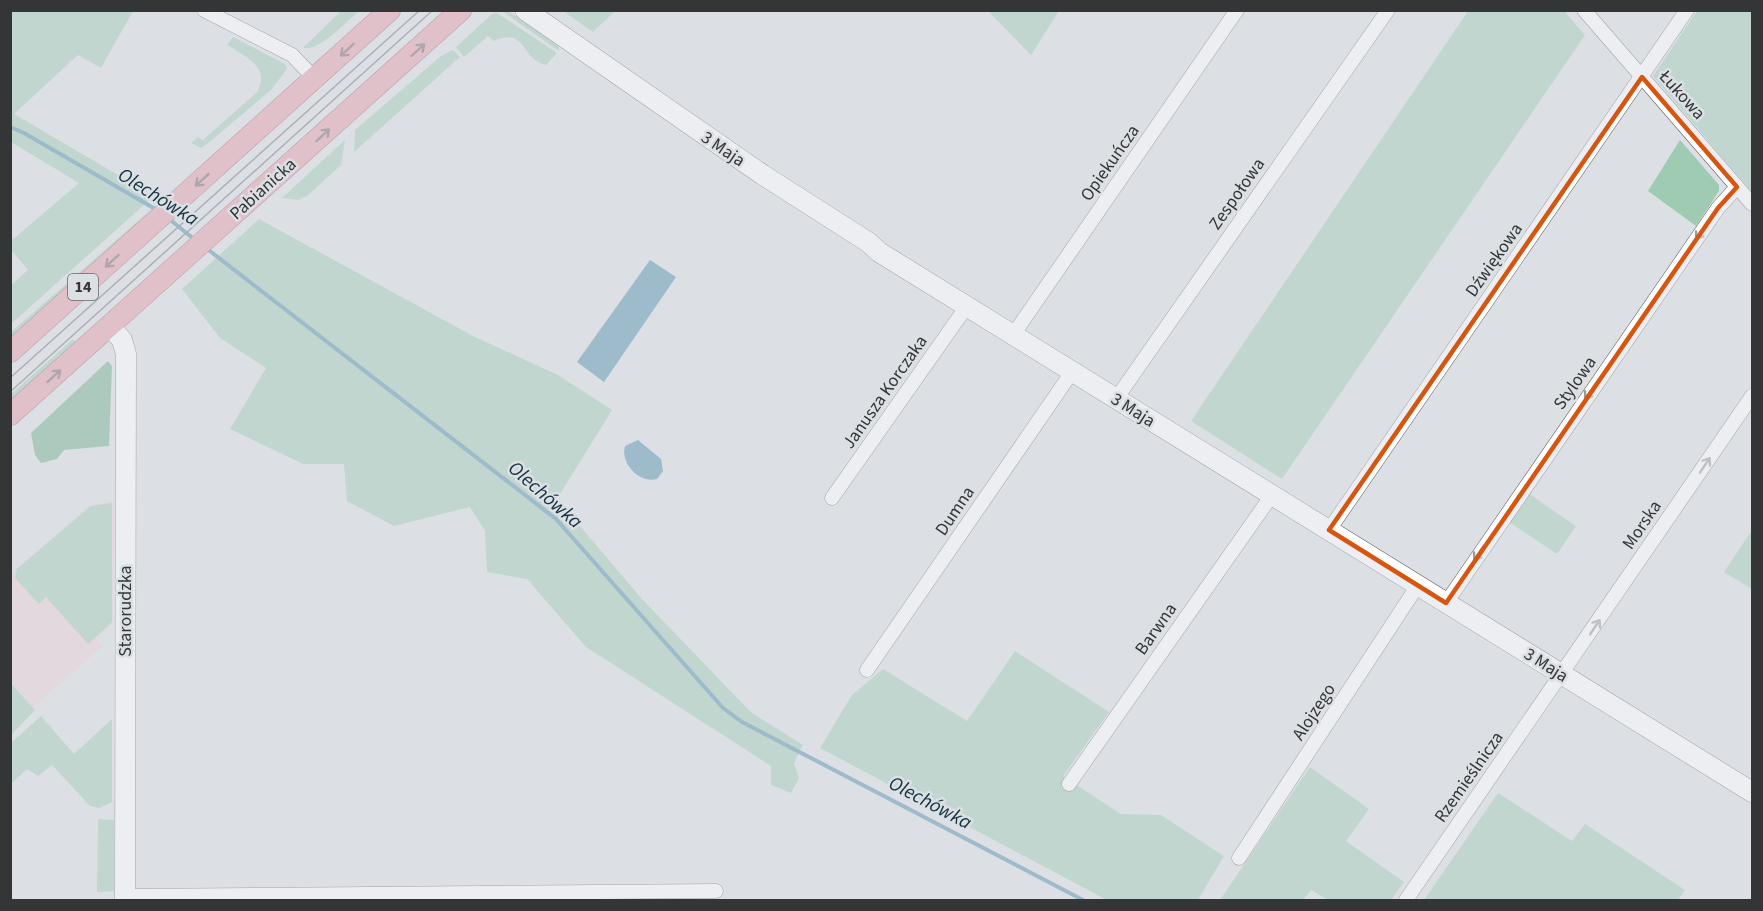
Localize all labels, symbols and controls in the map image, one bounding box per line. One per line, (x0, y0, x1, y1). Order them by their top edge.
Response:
one-way arrow (340, 43, 355, 57)
one-way arrow (410, 43, 425, 57)
street label: Łukowa (1652, 64, 1711, 125)
street label: Opiekuńcza (1074, 120, 1146, 206)
street label: 3 Maja (696, 125, 750, 173)
one-way arrow (315, 128, 330, 142)
street label: Pabianicka (224, 152, 302, 226)
street label: Zespołowa (1203, 153, 1271, 235)
water label: Olechówka (112, 161, 204, 233)
one-way arrow (195, 173, 210, 187)
street label: Dźwiękowa (1459, 218, 1529, 302)
one-way arrow (1695, 223, 1707, 240)
one-way arrow (105, 254, 120, 268)
road number: 14 (68, 274, 98, 300)
street label: Janusza Korczaka (837, 330, 933, 454)
street label: Stylowa (1548, 351, 1602, 415)
one-way arrow (46, 369, 61, 383)
one-way arrow (1584, 384, 1596, 400)
street label: 3 Maja (1106, 387, 1160, 433)
water label: Olechówka (502, 455, 589, 535)
one-way arrow (1699, 458, 1711, 474)
street label: Dumna (929, 481, 981, 541)
street label: Morska (1616, 495, 1668, 555)
one-way arrow (1473, 544, 1485, 560)
street label: Starorudzka (113, 565, 138, 657)
street label: Barwna (1129, 598, 1183, 660)
one-way arrow (1589, 619, 1601, 635)
street label: 3 Maja (1519, 642, 1573, 688)
street label: Alojzego (1286, 679, 1342, 745)
street label: Rzemieślnicza (1428, 727, 1510, 827)
water label: Olechówka (883, 769, 977, 837)

